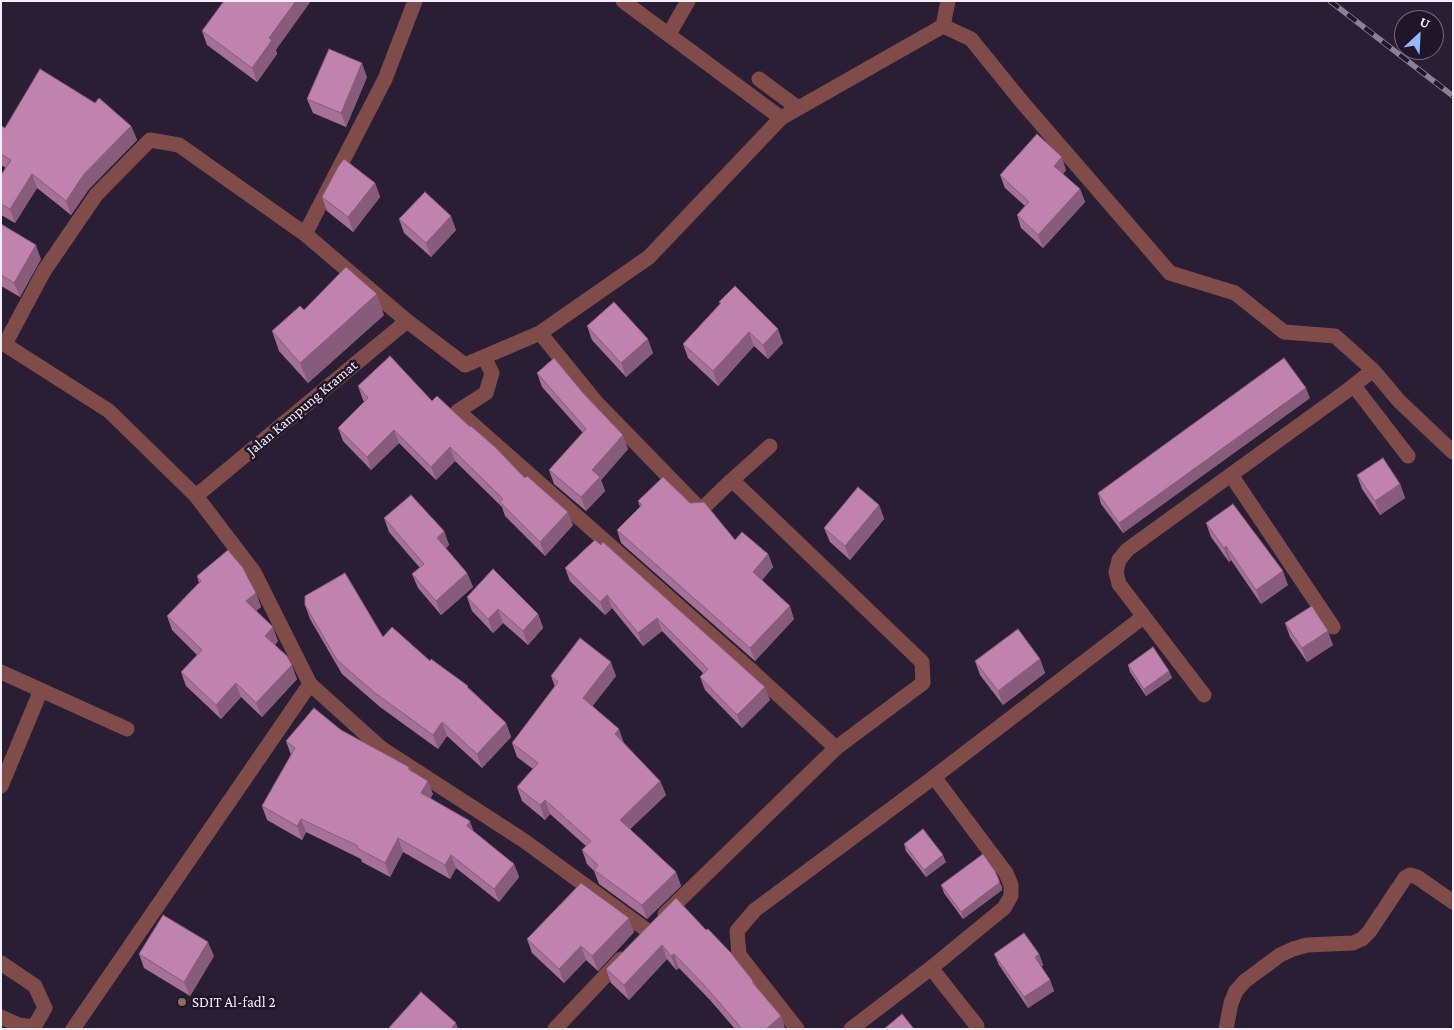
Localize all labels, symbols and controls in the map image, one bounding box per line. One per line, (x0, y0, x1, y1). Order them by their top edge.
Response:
north arrow (1394, 10, 1444, 60)
text: U (1417, 13, 1433, 32)
street label: Jalan Kampung Kramat (243, 356, 361, 460)
place label: SDIT Al-fadl 2 (192, 993, 276, 1011)
marker: SDIT Al-fadl 2 (176, 996, 188, 1008)

